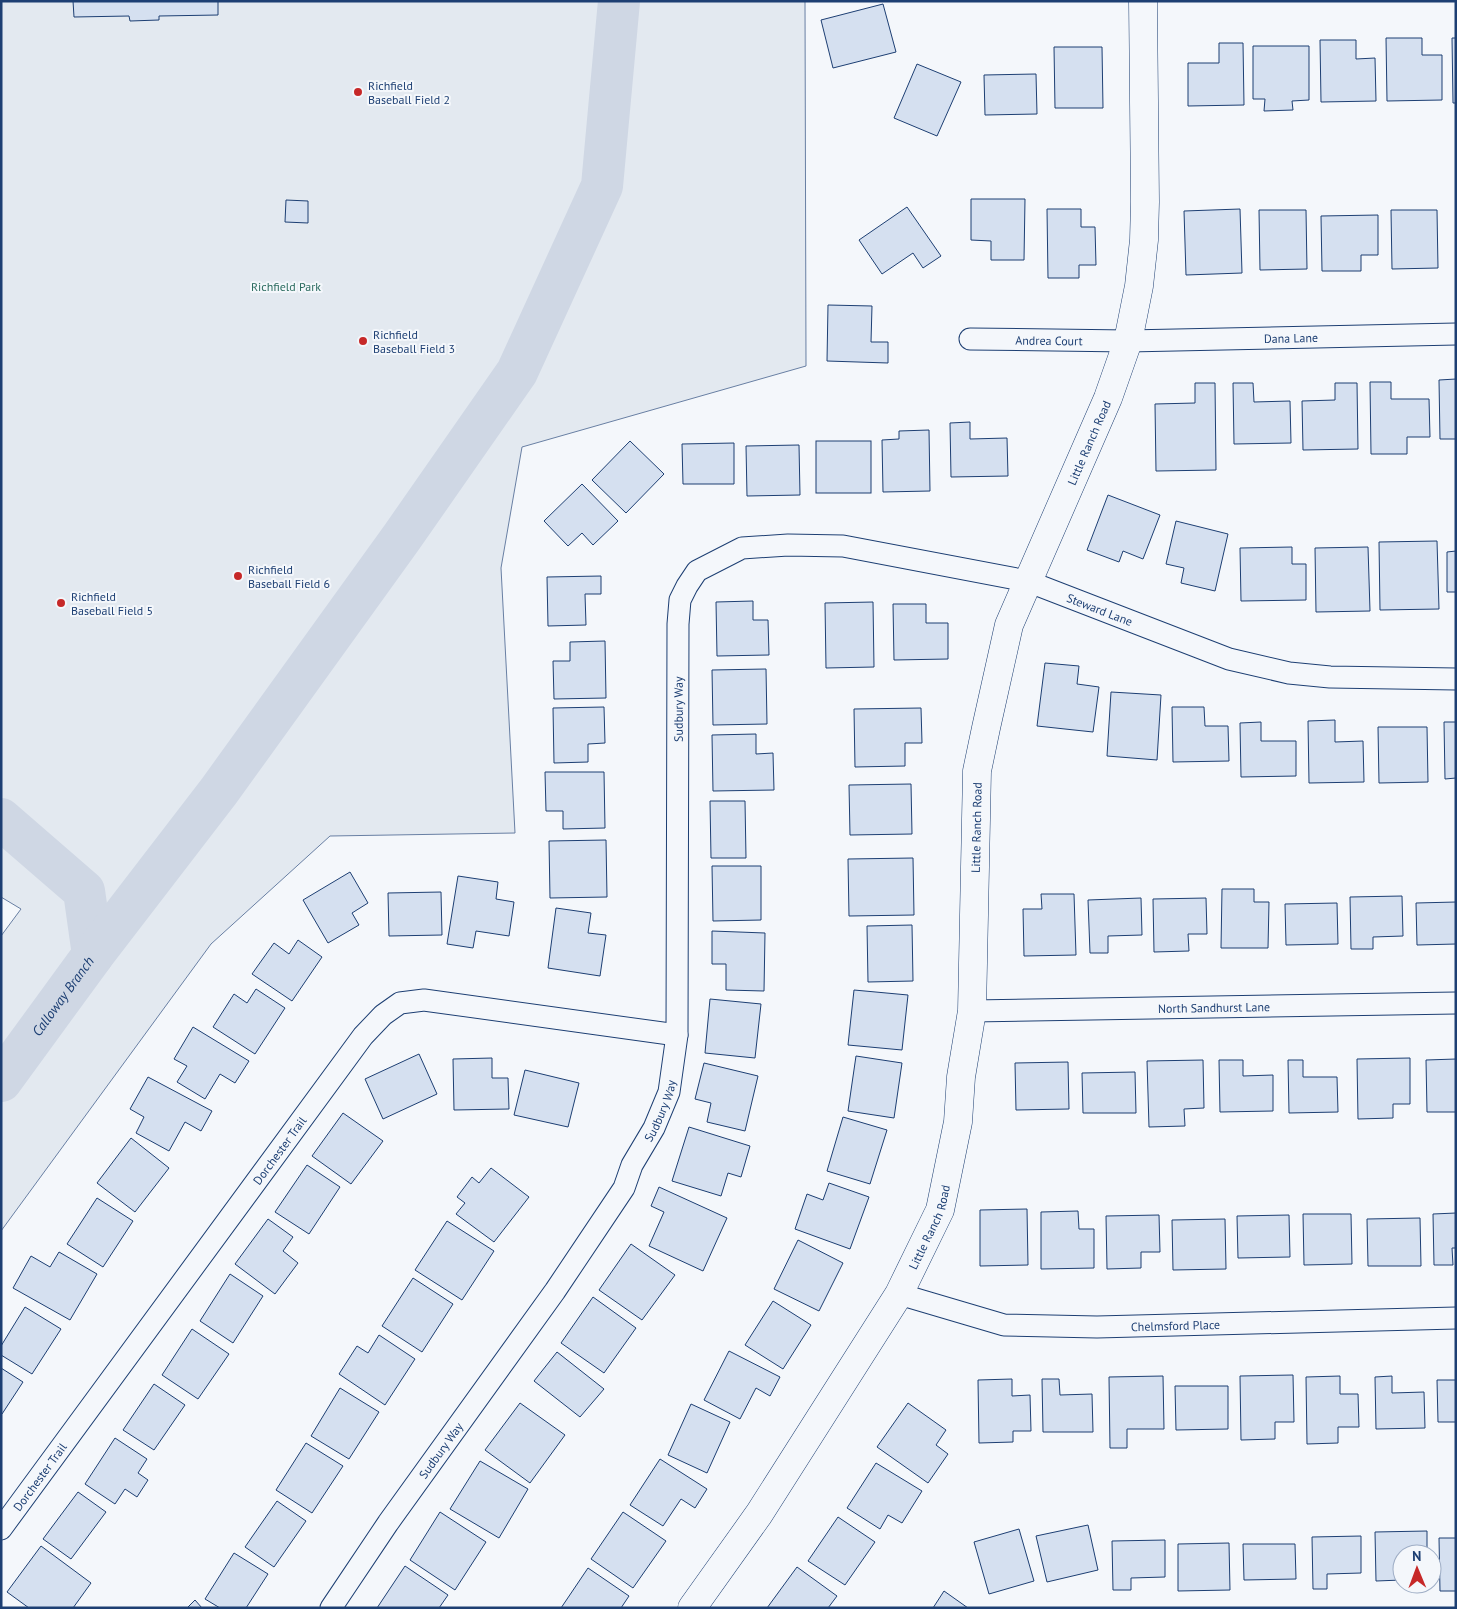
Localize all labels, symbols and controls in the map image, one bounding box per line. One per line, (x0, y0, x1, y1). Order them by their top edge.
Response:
place label: Richfield Baseball Field 2 (368, 78, 450, 107)
marker: Richfield Baseball Field 2 (352, 86, 364, 98)
park label: Richfield Park (251, 279, 321, 294)
place label: Richfield Baseball Field 3 (373, 327, 455, 356)
street label: Dana Lane (1264, 329, 1318, 346)
street label: Andrea Court (1015, 332, 1083, 348)
marker: Richfield Baseball Field 3 (357, 335, 369, 347)
street label: Little Ranch Road (1064, 398, 1114, 487)
place label: Richfield Baseball Field 6 (248, 562, 330, 591)
marker: Richfield Baseball Field 6 (232, 570, 244, 582)
place label: Richfield Baseball Field 5 (71, 589, 153, 618)
street label: Steward Lane (1065, 590, 1135, 629)
marker: Richfield Baseball Field 5 (55, 597, 67, 609)
street label: Sudbury Way (670, 676, 685, 742)
street label: Little Ranch Road (967, 782, 984, 873)
water label: Calloway Branch (28, 953, 98, 1040)
street label: North Sandhurst Lane (1158, 999, 1270, 1015)
street label: Sudbury Way (640, 1078, 678, 1144)
street label: Dorchester Trail (249, 1113, 309, 1187)
street label: Little Ranch Road (905, 1183, 952, 1272)
street label: Chelmsford Place (1131, 1316, 1220, 1334)
street label: Sudbury Way (415, 1419, 466, 1481)
street label: Dorchester Trail (10, 1439, 70, 1514)
north arrow (1392, 1544, 1442, 1594)
text: N (1412, 1547, 1422, 1565)

